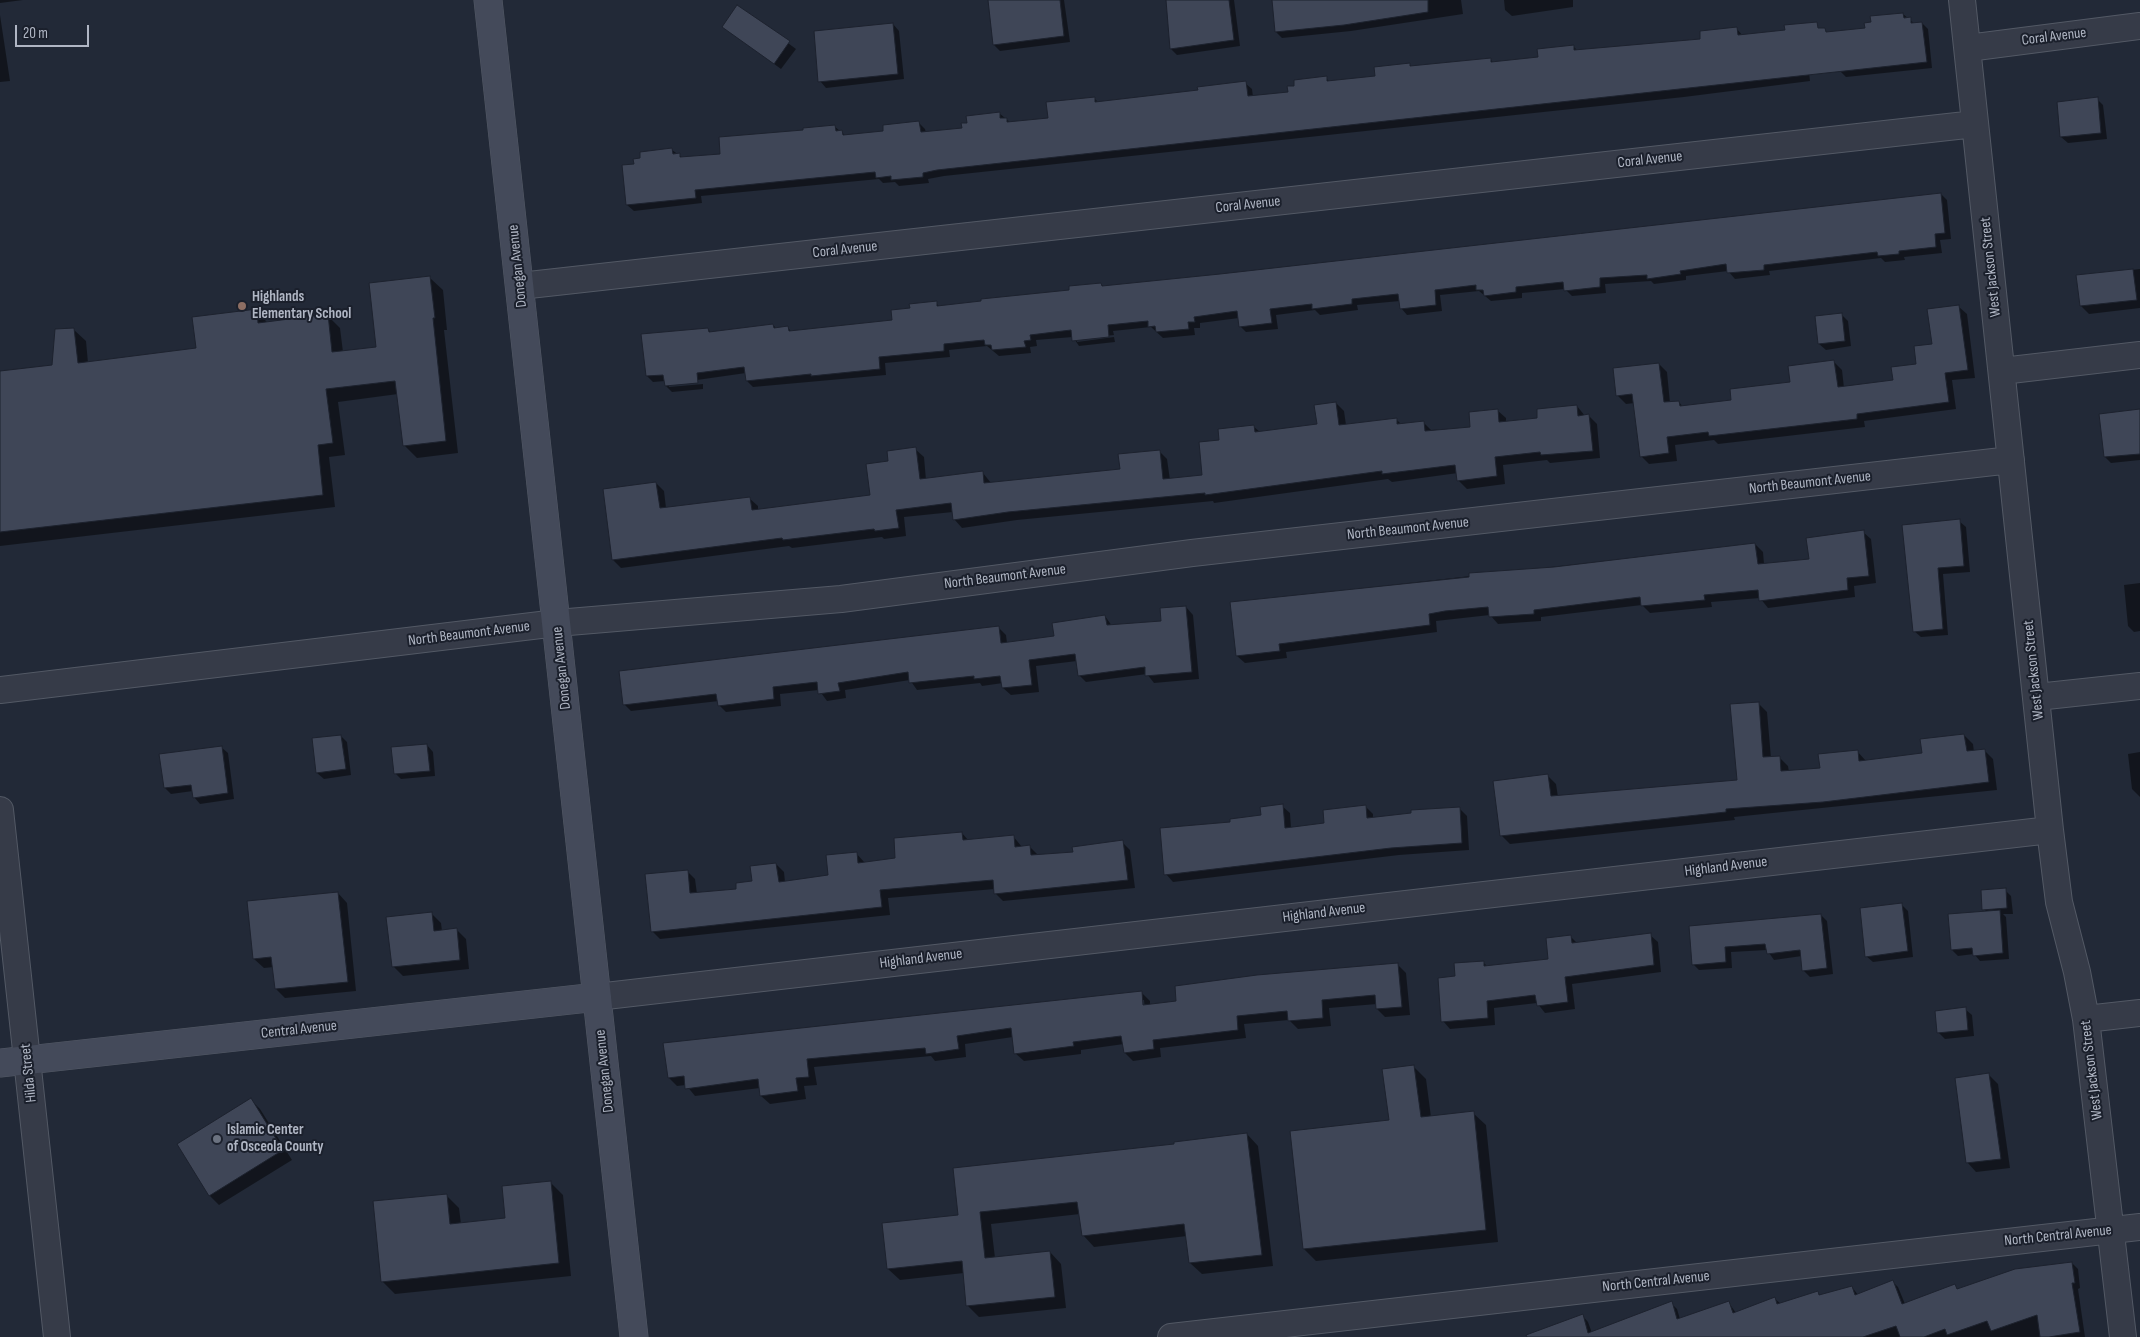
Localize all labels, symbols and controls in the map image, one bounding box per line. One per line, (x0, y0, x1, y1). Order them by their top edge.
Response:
scale bar (18, 15, 91, 47)
text: 20 m (23, 24, 48, 43)
street label: Coral Avenue (2021, 24, 2087, 50)
street label: Coral Avenue (1617, 148, 1683, 172)
street label: Coral Avenue (1215, 193, 1281, 217)
street label: West Jackson Street (1977, 216, 2005, 318)
street label: Donegan Avenue (505, 224, 531, 308)
street label: Coral Avenue (812, 238, 878, 262)
place label: Highlands Elementary School (252, 288, 351, 323)
marker: Highlands Elementary School (236, 300, 248, 312)
street label: North Beaumont Avenue (1748, 468, 1872, 498)
street label: North Beaumont Avenue (1346, 514, 1470, 544)
street label: North Beaumont Avenue (943, 561, 1067, 593)
street label: North Beaumont Avenue (407, 618, 531, 650)
street label: West Jackson Street (2020, 619, 2048, 721)
street label: Donegan Avenue (549, 626, 575, 710)
street label: Highland Avenue (1684, 853, 1768, 881)
street label: Highland Avenue (1282, 899, 1366, 927)
street label: Highland Avenue (879, 945, 963, 973)
street label: Central Avenue (260, 1017, 338, 1043)
street label: West Jackson Street (2077, 1019, 2107, 1121)
street label: Donegan Avenue (592, 1029, 618, 1113)
street label: Hilda Street (17, 1043, 41, 1103)
place label: Islamic Center of Osceola County (227, 1121, 324, 1156)
marker: Islamic Center of Osceola County (211, 1133, 223, 1145)
street label: North Central Avenue (2004, 1221, 2112, 1251)
street label: North Central Avenue (1602, 1267, 1710, 1297)

